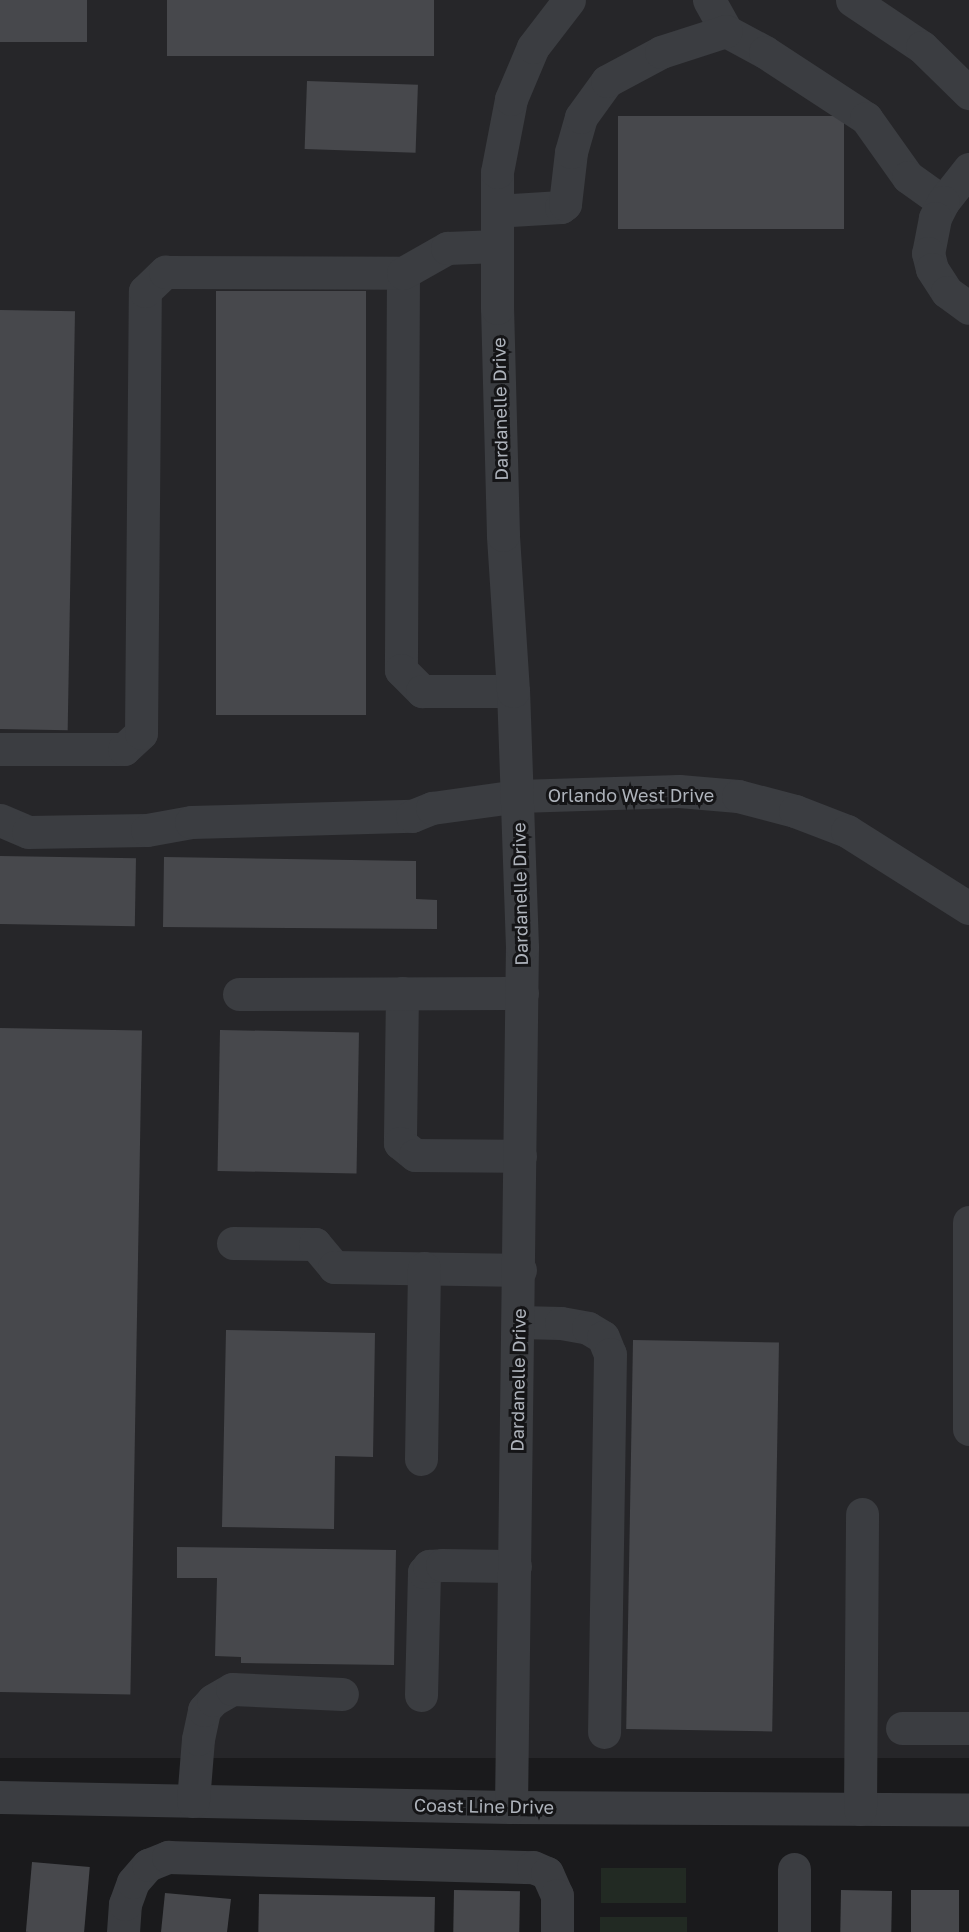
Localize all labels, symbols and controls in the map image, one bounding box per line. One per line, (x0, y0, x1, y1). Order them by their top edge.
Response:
street label: Dardanelle Drive (488, 337, 512, 481)
street label: Orlando West Drive (548, 784, 714, 806)
street label: Dardanelle Drive (508, 822, 532, 966)
street label: Dardanelle Drive (506, 1308, 530, 1452)
street label: Coast Line Drive (414, 1794, 554, 1818)

